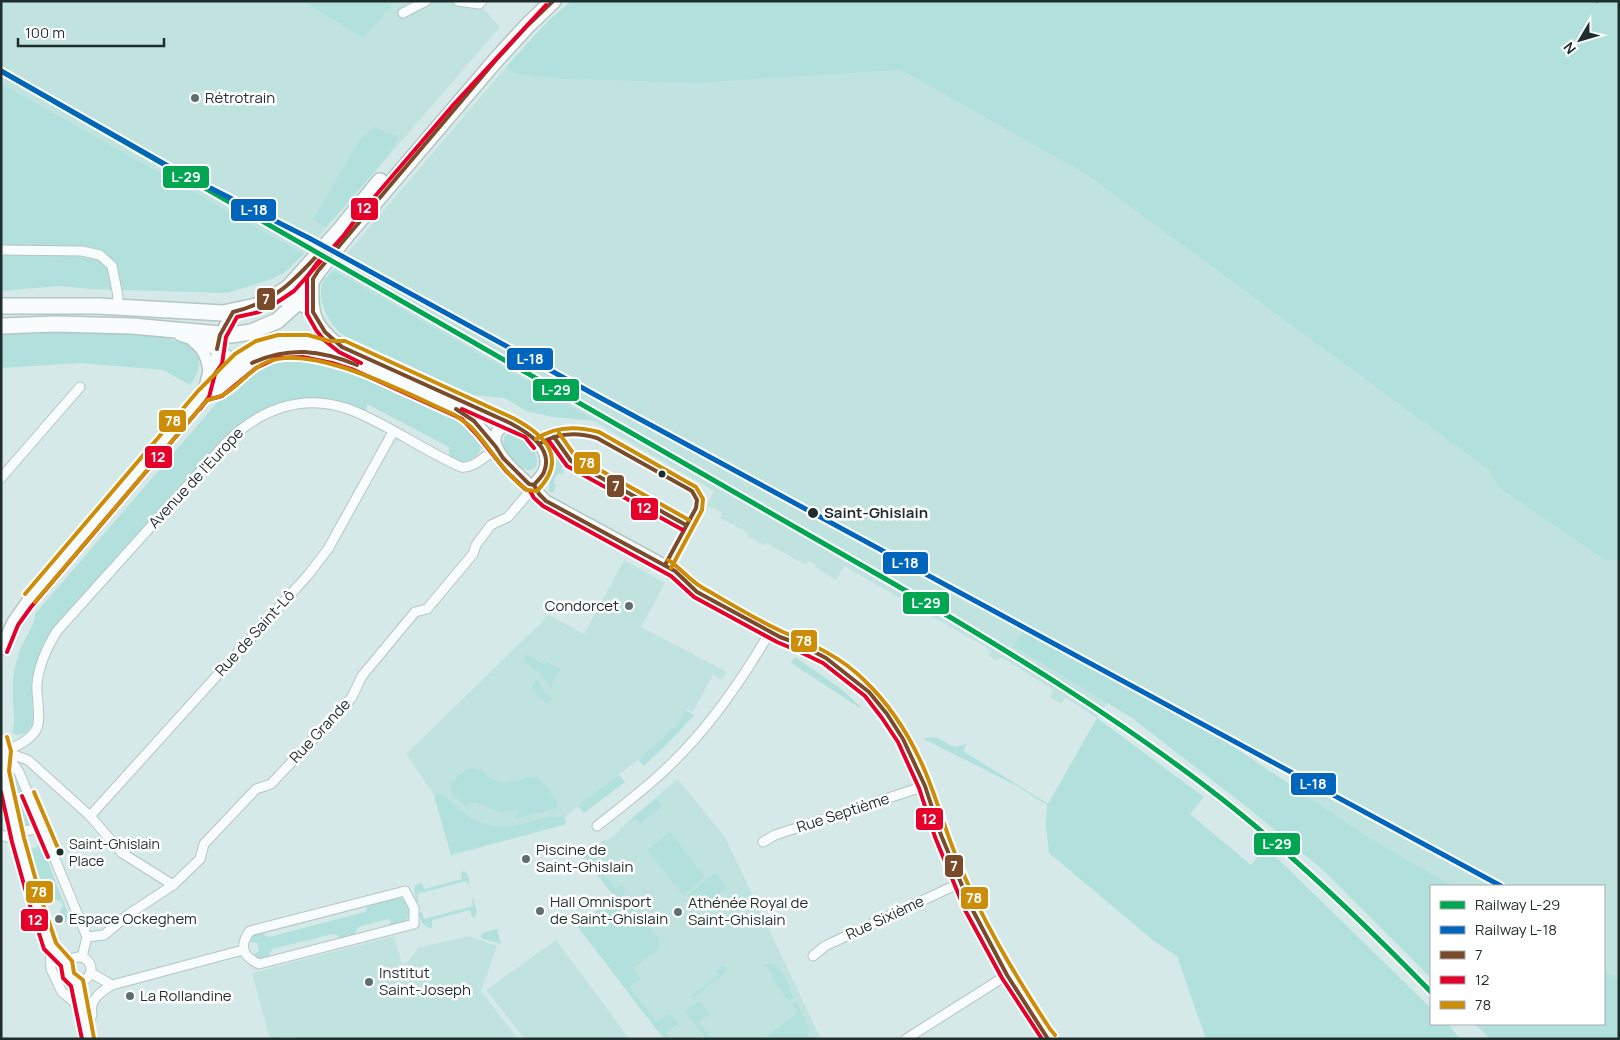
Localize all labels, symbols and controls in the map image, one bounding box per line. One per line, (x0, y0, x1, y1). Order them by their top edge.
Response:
scale bar (18, 15, 164, 47)
north arrow (1555, 15, 1605, 65)
text: 100 m (25, 22, 65, 43)
text: N (1559, 38, 1580, 58)
place label: Rétrotrain (205, 87, 275, 108)
marker: Rétrotrain (189, 92, 201, 104)
line badge: L-29 (162, 165, 210, 189)
text: L-29 (171, 167, 201, 186)
line badge: 12 (350, 197, 379, 221)
line badge: L-18 (230, 198, 277, 222)
text: 12 (357, 198, 371, 217)
text: L-18 (241, 200, 267, 219)
line badge: 7 (256, 287, 276, 311)
text: 7 (262, 289, 270, 308)
line badge: L-18 (506, 347, 554, 371)
text: L-18 (517, 349, 543, 368)
line badge: L-29 (532, 378, 580, 402)
text: L-29 (541, 380, 571, 399)
line badge: 78 (158, 409, 187, 433)
text: 78 (165, 411, 181, 430)
street label: Avenue de l'Europe (143, 423, 248, 533)
line badge: 12 (144, 445, 173, 469)
text: 12 (151, 447, 165, 466)
line badge: 78 (573, 451, 601, 475)
text: 78 (579, 453, 595, 472)
unlabelled marker (657, 469, 667, 479)
line badge: 7 (606, 474, 625, 498)
text: 7 (612, 476, 620, 495)
line badge: 12 (630, 497, 659, 521)
text: 12 (637, 498, 651, 517)
place label: Saint-Ghislain (824, 502, 928, 523)
marker: Saint-Ghislain (806, 506, 820, 520)
line badge: L-18 (882, 551, 929, 575)
text: L-18 (892, 553, 918, 572)
street label: Rue de Saint-Lô (210, 585, 299, 680)
line badge: L-29 (902, 591, 950, 615)
text: L-29 (911, 593, 941, 612)
place label: Condorcet (545, 595, 619, 616)
marker: Condorcet (623, 600, 635, 612)
line badge: 78 (790, 629, 818, 653)
text: 78 (796, 631, 812, 650)
street label: Rue Grande (284, 694, 355, 767)
line badge: L-18 (1290, 772, 1337, 796)
text: L-18 (1300, 774, 1326, 793)
street label: Rue Septième (794, 788, 892, 837)
line badge: 12 (915, 807, 944, 831)
text: 12 (922, 809, 936, 828)
line badge: L-29 (1253, 832, 1301, 856)
place label: Saint-Ghislain Place (69, 834, 160, 870)
text: L-29 (1262, 834, 1292, 853)
place label: Piscine de Saint-Ghislain (536, 839, 633, 877)
marker: Saint-Ghislain Place (55, 847, 65, 857)
marker: Piscine de Saint-Ghislain (520, 853, 532, 865)
line badge: 7 (944, 854, 964, 878)
text: 7 (950, 856, 958, 875)
line badge: 78 (25, 880, 54, 904)
text: 78 (31, 882, 47, 901)
legend (1430, 885, 1605, 1025)
line badge: 78 (960, 886, 989, 910)
text: 78 (966, 888, 982, 907)
street label: Rue Sixième (842, 890, 928, 945)
place label: Hall Omnisport de Saint-Ghislain (550, 891, 668, 929)
place label: Athénée Royal de Saint-Ghislain (688, 892, 808, 930)
text: Railway L-29 (1475, 894, 1560, 915)
marker: Hall Omnisport de Saint-Ghislain (534, 905, 546, 917)
marker: Athénée Royal de Saint-Ghislain (672, 906, 684, 918)
line badge: 12 (20, 908, 49, 932)
place label: Espace Ockeghem (69, 908, 197, 929)
text: 12 (28, 910, 42, 929)
marker: Espace Ockeghem (53, 913, 65, 925)
text: Railway L-18 (1475, 919, 1557, 940)
text: 7 (1475, 944, 1483, 965)
place label: Institut Saint-Joseph (379, 962, 471, 1000)
text: 12 (1475, 969, 1489, 990)
marker: Institut Saint-Joseph (363, 976, 375, 988)
place label: La Rollandine (140, 985, 232, 1006)
marker: La Rollandine (124, 990, 136, 1002)
text: 78 (1475, 994, 1491, 1015)

